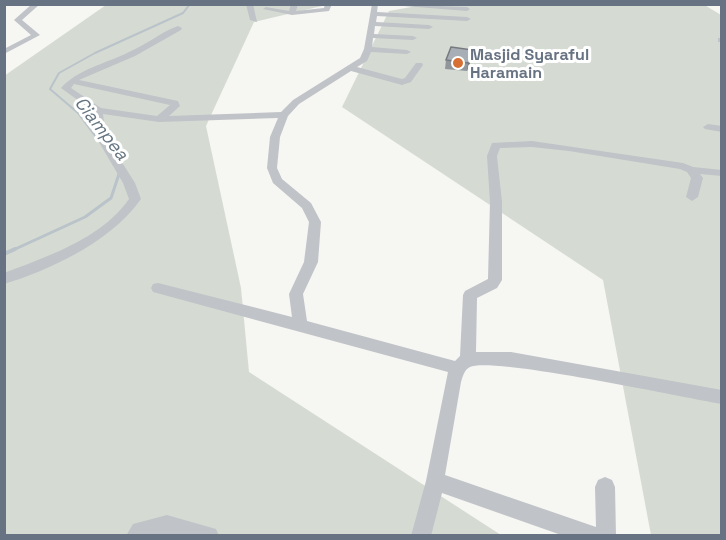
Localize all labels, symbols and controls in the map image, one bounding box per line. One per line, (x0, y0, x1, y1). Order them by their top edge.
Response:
place label: Masjid Syaraful Haramain (470, 44, 589, 83)
marker: Masjid Syaraful Haramain (451, 56, 465, 70)
water label: Ciampea (70, 92, 134, 165)

